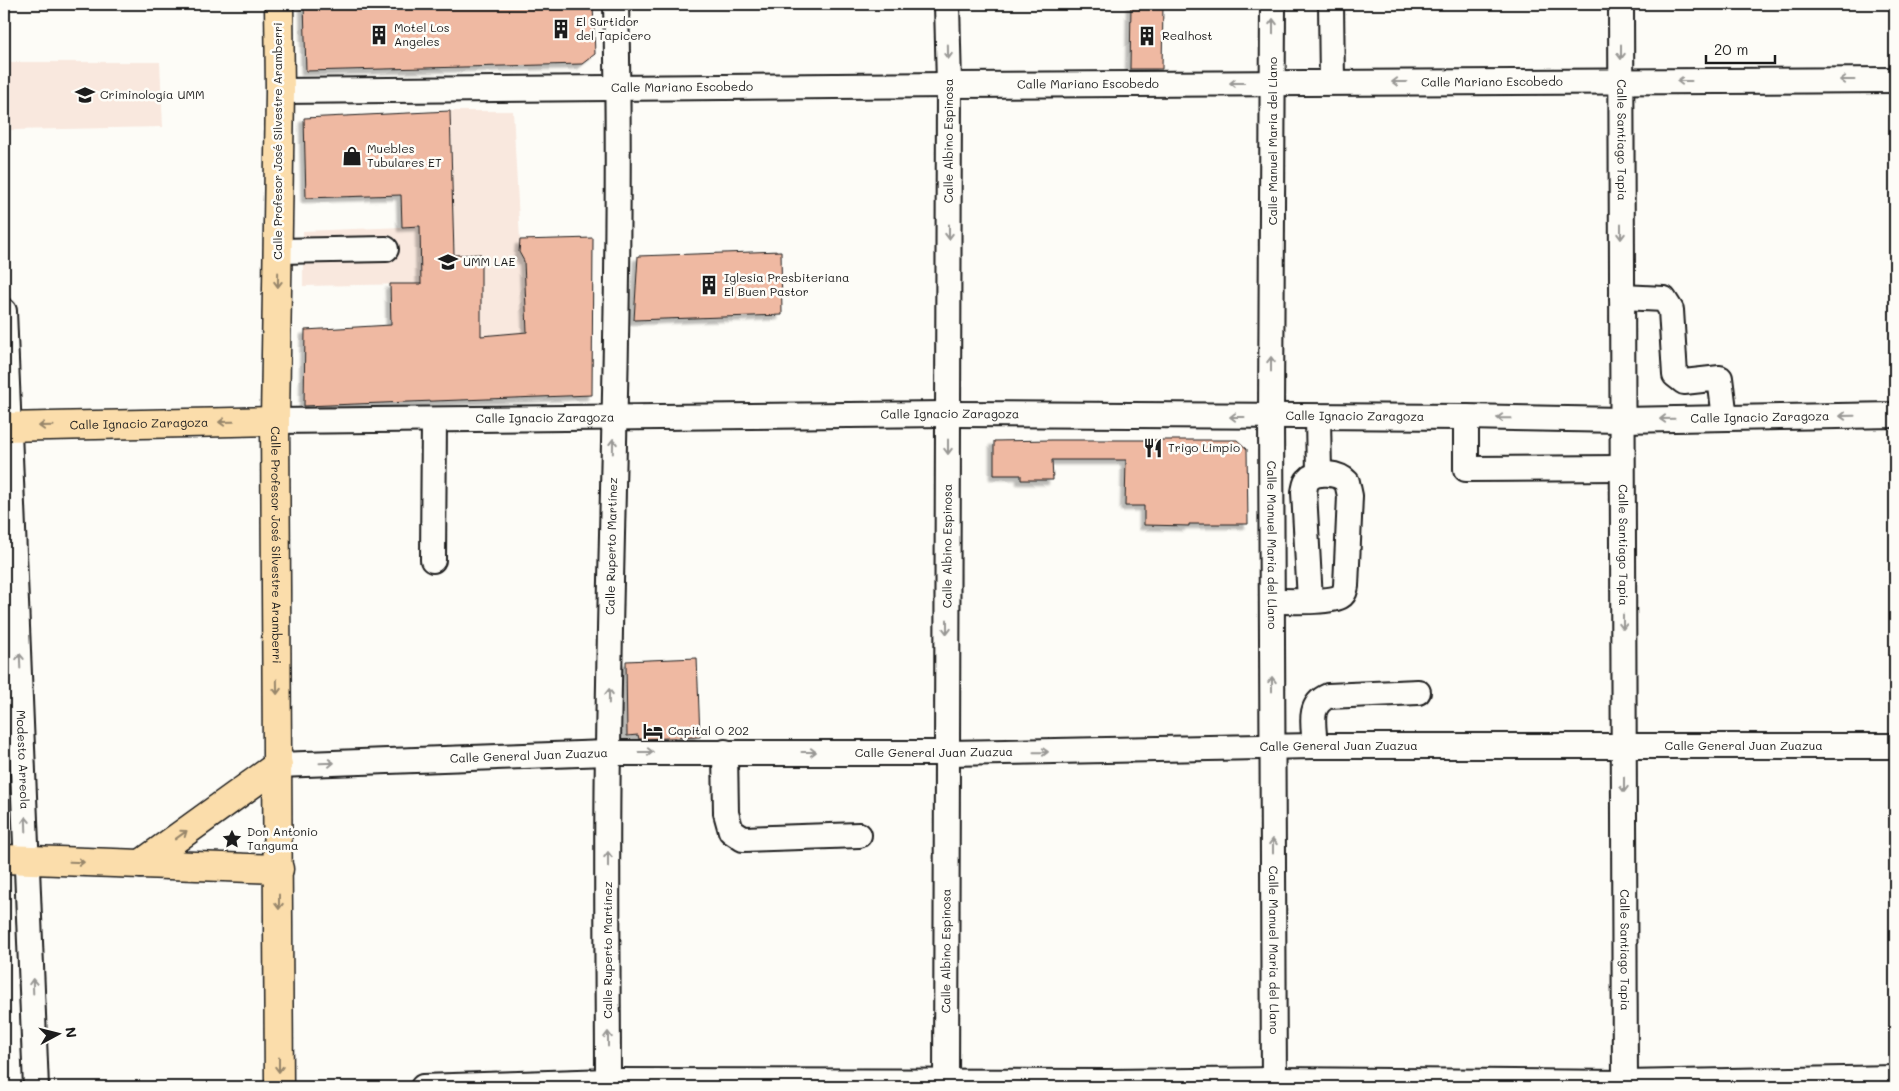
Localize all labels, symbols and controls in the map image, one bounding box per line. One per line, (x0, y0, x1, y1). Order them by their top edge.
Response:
place label: El Surtidor del Tapicero (576, 13, 651, 43)
building icon: El Surtidor del Tapicero (550, 18, 572, 40)
one-way arrow (1268, 18, 1278, 34)
place label: Motel Los Angeles (394, 19, 450, 49)
street label: Calle Profesor José Silvestre Aramberri (269, 22, 285, 260)
building icon: Motel Los Angeles (368, 24, 390, 46)
building icon: Realhost (1136, 25, 1158, 47)
place label: Realhost (1162, 27, 1213, 43)
scale bar (1706, 32, 1775, 64)
text: 20 m (1714, 39, 1748, 59)
one-way arrow (943, 44, 953, 60)
one-way arrow (1616, 44, 1626, 60)
street label: Calle Manuel Maria del Llano (1264, 57, 1280, 225)
street label: Calle Mariano Escobedo (1421, 73, 1563, 90)
street label: Calle Mariano Escobedo (1017, 75, 1159, 92)
one-way arrow (1839, 75, 1855, 85)
one-way arrow (1676, 76, 1692, 86)
one-way arrow (1391, 77, 1408, 87)
street label: Calle Mariano Escobedo (611, 78, 753, 95)
one-way arrow (1229, 78, 1245, 88)
street label: Calle Albino Espinosa (940, 79, 956, 203)
street label: Calle Santiago Tapia (1614, 79, 1631, 201)
school or university icon: Criminología UMM (74, 84, 96, 106)
place label: Criminología UMM (100, 86, 205, 102)
place label: Muebles Tubulares ET (367, 140, 442, 170)
shop icon: Muebles Tubulares ET (341, 145, 363, 167)
one-way arrow (944, 224, 954, 240)
one-way arrow (1617, 224, 1626, 240)
school or university icon: UMM LAE (437, 251, 459, 273)
place label: UMM LAE (463, 253, 516, 269)
place label: Iglesia Presbiteriana El Buen Pastor (724, 269, 849, 299)
one-way arrow (273, 272, 282, 288)
building icon: Iglesia Presbiteriana El Buen Pastor (698, 274, 720, 296)
one-way arrow (1266, 356, 1276, 372)
street label: Calle Ignacio Zaragoza (880, 405, 1019, 422)
street label: Calle Ignacio Zaragoza (1286, 407, 1424, 424)
street label: Calle Ignacio Zaragoza (1690, 407, 1829, 426)
street label: Calle Ignacio Zaragoza (475, 408, 614, 426)
one-way arrow (1839, 411, 1855, 420)
one-way arrow (1229, 412, 1245, 422)
street label: Calle Ignacio Zaragoza (69, 413, 209, 433)
one-way arrow (1496, 413, 1512, 423)
one-way arrow (1659, 414, 1675, 424)
one-way arrow (218, 417, 234, 427)
one-way arrow (38, 421, 54, 431)
street label: Calle Profesor José Silvestre Aramberri (268, 426, 285, 664)
restaurant icon: Trigo Limpio (1142, 437, 1164, 459)
one-way arrow (608, 438, 618, 454)
one-way arrow (943, 439, 953, 455)
place label: Trigo Limpio (1168, 439, 1240, 455)
street label: Calle Manuel Maria del Llano (1264, 461, 1281, 629)
street label: Calle Ruperto Martínez (601, 477, 620, 615)
street label: Calle Albino Espinosa (938, 484, 955, 608)
street label: Calle Santiago Tapia (1616, 484, 1632, 606)
one-way arrow (1618, 614, 1628, 630)
one-way arrow (943, 619, 952, 635)
one-way arrow (15, 654, 24, 670)
one-way arrow (1267, 676, 1277, 692)
one-way arrow (272, 679, 282, 695)
one-way arrow (604, 688, 613, 704)
street label: Modesto Arreola (13, 710, 34, 810)
hotel icon: Capital O 202 (642, 720, 664, 742)
place label: Capital O 202 (668, 722, 749, 738)
street label: Calle General Juan Zuazua (1259, 737, 1418, 754)
street label: Calle General Juan Zuazua (1665, 737, 1823, 753)
street label: Calle General Juan Zuazua (855, 743, 1013, 760)
street label: Calle General Juan Zuazua (449, 744, 608, 766)
one-way arrow (638, 747, 654, 757)
one-way arrow (1033, 747, 1049, 756)
one-way arrow (801, 748, 817, 757)
one-way arrow (318, 759, 334, 768)
one-way arrow (1619, 776, 1629, 793)
one-way arrow (22, 816, 31, 832)
place label: Don Antonio Tanguma (247, 823, 318, 853)
place icon: Don Antonio Tanguma (221, 828, 243, 850)
one-way arrow (173, 830, 187, 840)
one-way arrow (1268, 838, 1278, 854)
one-way arrow (603, 851, 613, 867)
one-way arrow (68, 857, 84, 866)
street label: Calle Manuel Maria del Llano (1266, 866, 1283, 1034)
street label: Calle Ruperto Martínez (599, 881, 615, 1019)
street label: Calle Albino Espinosa (937, 889, 954, 1013)
street label: Calle Santiago Tapia (1617, 889, 1634, 1011)
one-way arrow (274, 894, 284, 910)
one-way arrow (28, 978, 37, 994)
north arrow (32, 1008, 82, 1058)
text: N (61, 1026, 81, 1039)
one-way arrow (603, 1031, 613, 1047)
one-way arrow (274, 1056, 284, 1073)

